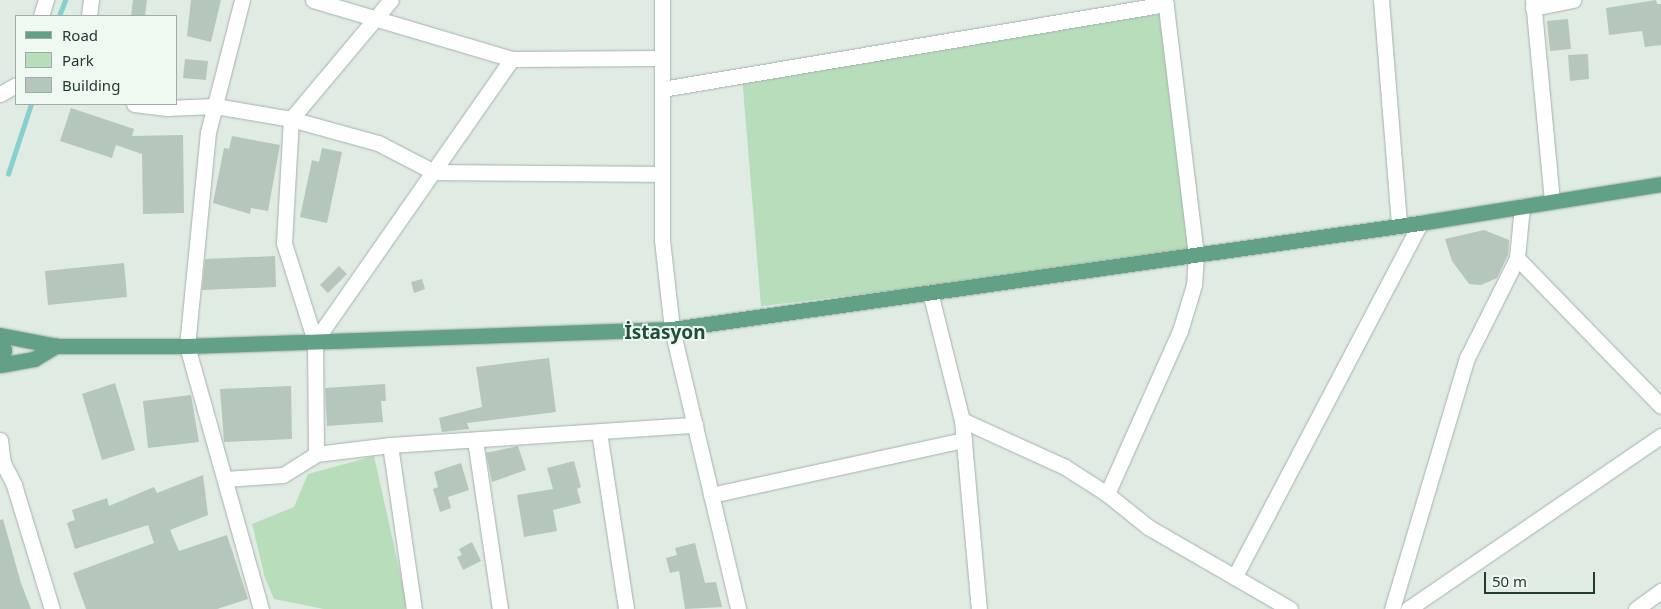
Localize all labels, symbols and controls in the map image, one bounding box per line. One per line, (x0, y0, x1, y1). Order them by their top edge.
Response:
legend (15, 15, 178, 105)
text: Road (62, 25, 98, 45)
text: Park (62, 50, 94, 70)
text: Building (62, 75, 120, 95)
district label: İstasyon (624, 322, 706, 344)
scale bar (1486, 562, 1597, 594)
text: 50 m (1492, 571, 1527, 591)

